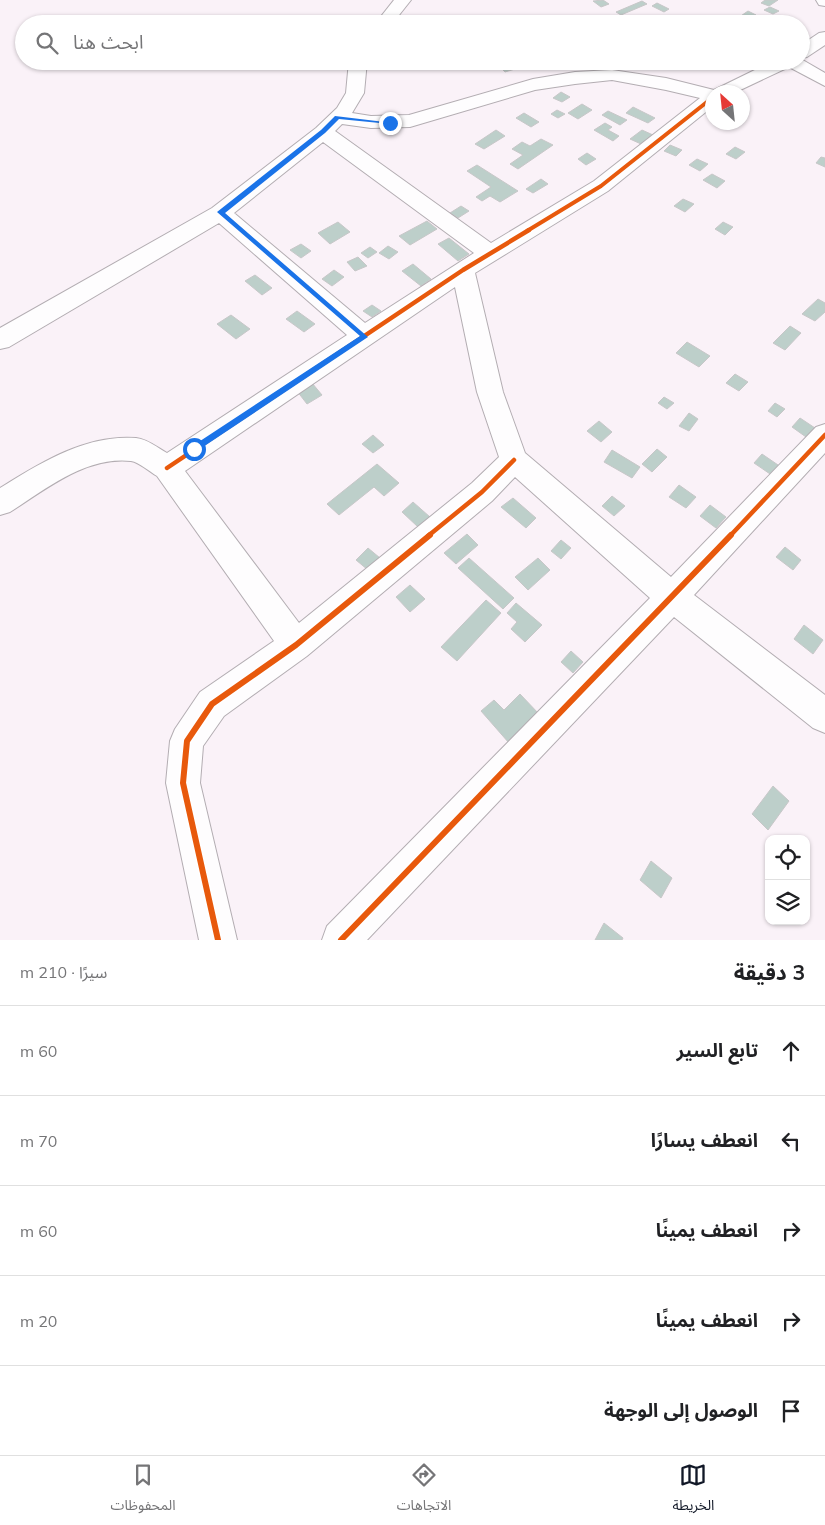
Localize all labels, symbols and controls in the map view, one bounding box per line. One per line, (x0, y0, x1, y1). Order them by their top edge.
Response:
search box (15, 15, 810, 70)
icon: search (33, 29, 61, 57)
text: ابحث هنا (73, 30, 143, 54)
north arrow (705, 85, 750, 130)
route end (379, 112, 402, 135)
route start (183, 438, 206, 461)
map controls (765, 835, 810, 925)
button: locate (765, 835, 810, 880)
button: layers (765, 880, 810, 925)
text: 3 دقيقة (734, 959, 805, 985)
text: سيرًا · 210 m (20, 962, 107, 982)
icon: ahead (777, 1037, 805, 1065)
text: تابع السير (677, 1038, 758, 1062)
text: 60 m (20, 1041, 57, 1061)
icon: left (777, 1127, 805, 1155)
text: انعطف يسارًا (651, 1128, 758, 1152)
text: 70 m (20, 1131, 57, 1151)
icon: right (777, 1217, 805, 1245)
text: انعطف يمينًا (656, 1218, 758, 1242)
text: 60 m (20, 1221, 57, 1241)
icon: right (777, 1307, 805, 1335)
text: انعطف يمينًا (656, 1308, 758, 1332)
text: 20 m (20, 1311, 57, 1331)
icon: arrive (777, 1397, 805, 1425)
text: الوصول إلى الوجهة (604, 1398, 758, 1422)
tab: المحفوظات (111, 1461, 176, 1520)
tab: الاتجاهات (397, 1461, 451, 1520)
tab: الخريطة (672, 1461, 714, 1520)

